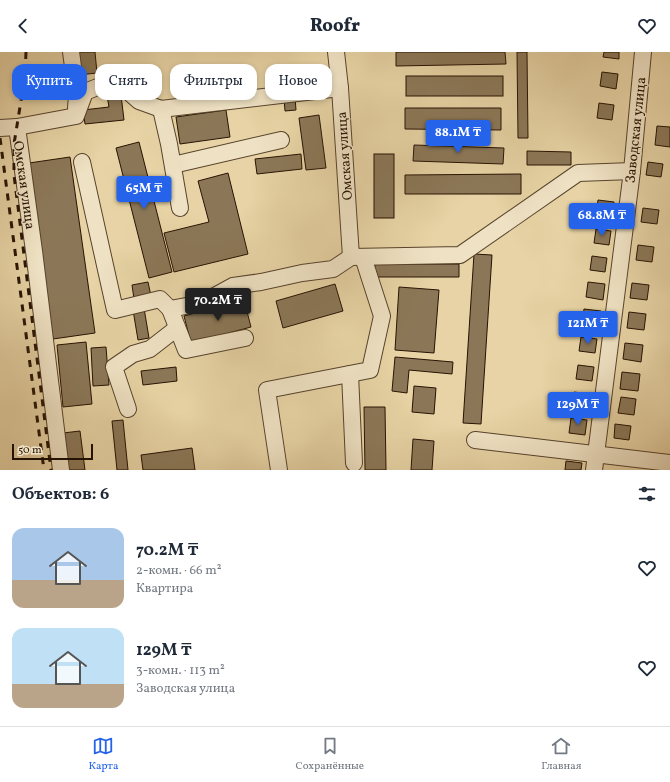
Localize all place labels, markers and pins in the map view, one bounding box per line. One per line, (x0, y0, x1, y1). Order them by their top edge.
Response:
pin: 88.1M ₸ (421, 120, 495, 154)
pin: 65M ₸ (116, 176, 172, 210)
pin: 68.8M ₸ (565, 203, 639, 237)
pin: 70.2M ₸ (181, 288, 255, 322)
pin: 121M ₸ (555, 311, 621, 345)
pin: 129M ₸ (545, 392, 611, 426)

